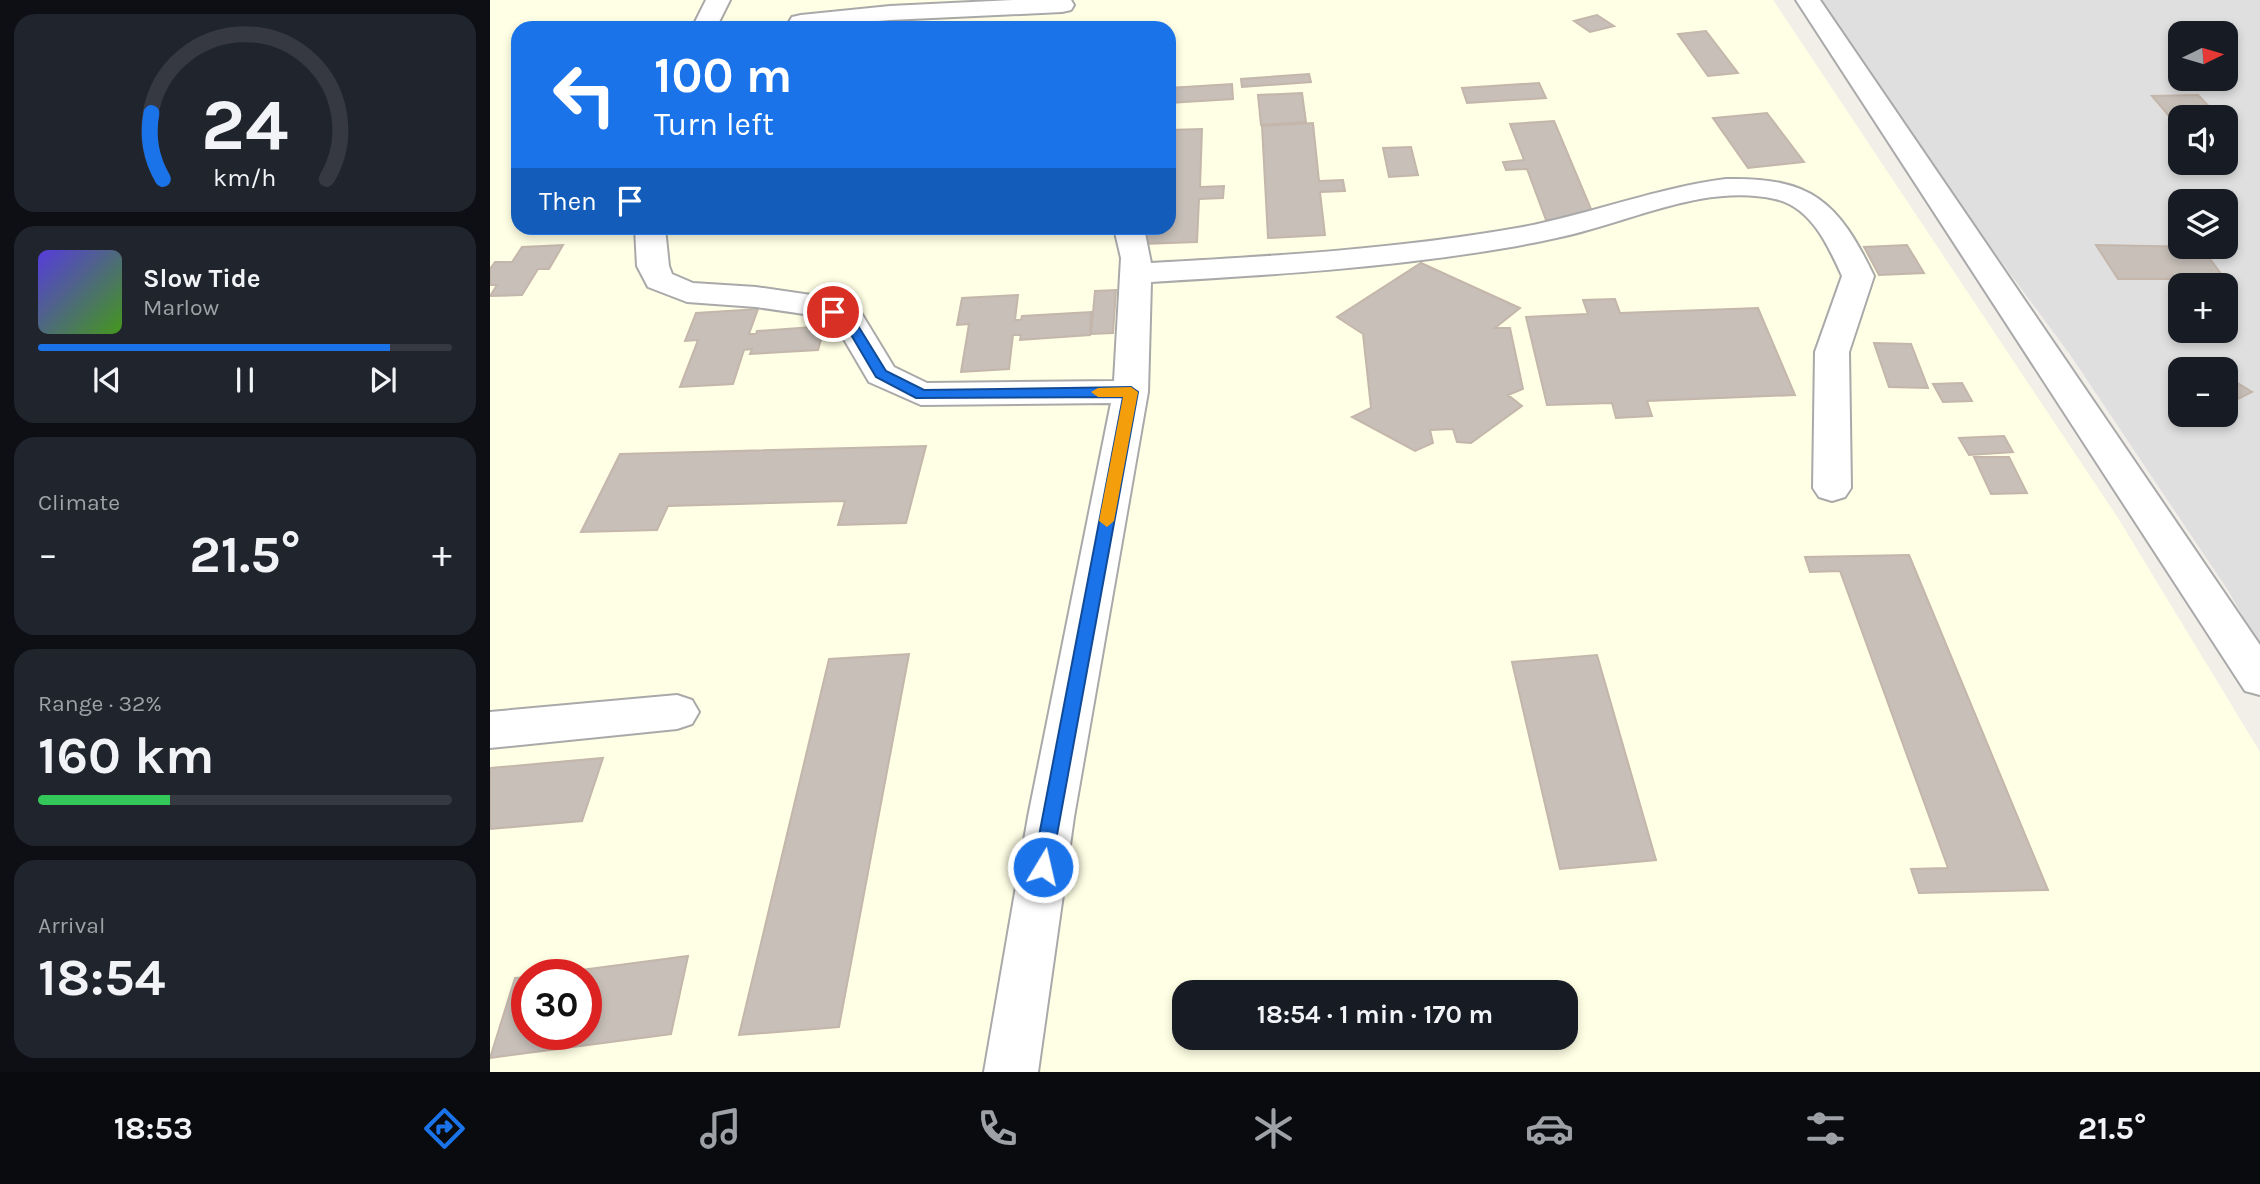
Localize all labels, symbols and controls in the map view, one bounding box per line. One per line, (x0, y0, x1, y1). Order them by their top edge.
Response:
north arrow (2168, 21, 2238, 91)
map controls (2168, 21, 2238, 427)
text: 100 m (654, 47, 792, 104)
icon: left (539, 49, 630, 140)
text: 24 (201, 82, 289, 167)
button: sound (2168, 105, 2238, 175)
text: Turn left (654, 106, 774, 143)
text: km/h (213, 163, 277, 192)
icon: arrive (611, 182, 649, 220)
text: Then (539, 186, 597, 217)
button: layers (2168, 189, 2238, 259)
text: Slow Tide (143, 263, 261, 294)
button: + (2168, 273, 2238, 343)
pin (803, 282, 863, 342)
icon: arrive (814, 293, 852, 331)
text: Marlow (143, 294, 219, 321)
button: − (2168, 357, 2238, 427)
icon: previous (88, 361, 126, 399)
icon: pause (226, 361, 264, 399)
icon: next (364, 361, 402, 399)
text: Climate (38, 489, 120, 516)
text: 21.5° (189, 524, 301, 585)
text: − (38, 532, 58, 577)
text: + (432, 532, 452, 577)
text: Range · 32% (38, 690, 162, 717)
text: 160 km (38, 725, 214, 786)
position arrow (1006, 830, 1080, 904)
text: Arrival (38, 912, 105, 939)
text: 18:54 (38, 947, 165, 1008)
speed limit sign: 30 (511, 959, 602, 1050)
text: 18:54 · 1 min · 170 m (1257, 999, 1493, 1030)
icon: directions (420, 1104, 469, 1153)
icon: music (696, 1104, 745, 1153)
icon: phone (973, 1104, 1022, 1153)
icon: climate (1249, 1104, 1298, 1153)
icon: car (1525, 1104, 1574, 1153)
icon: filters (1801, 1104, 1850, 1153)
text: 18:53 (114, 1110, 193, 1147)
text: 21.5° (2078, 1110, 2146, 1147)

